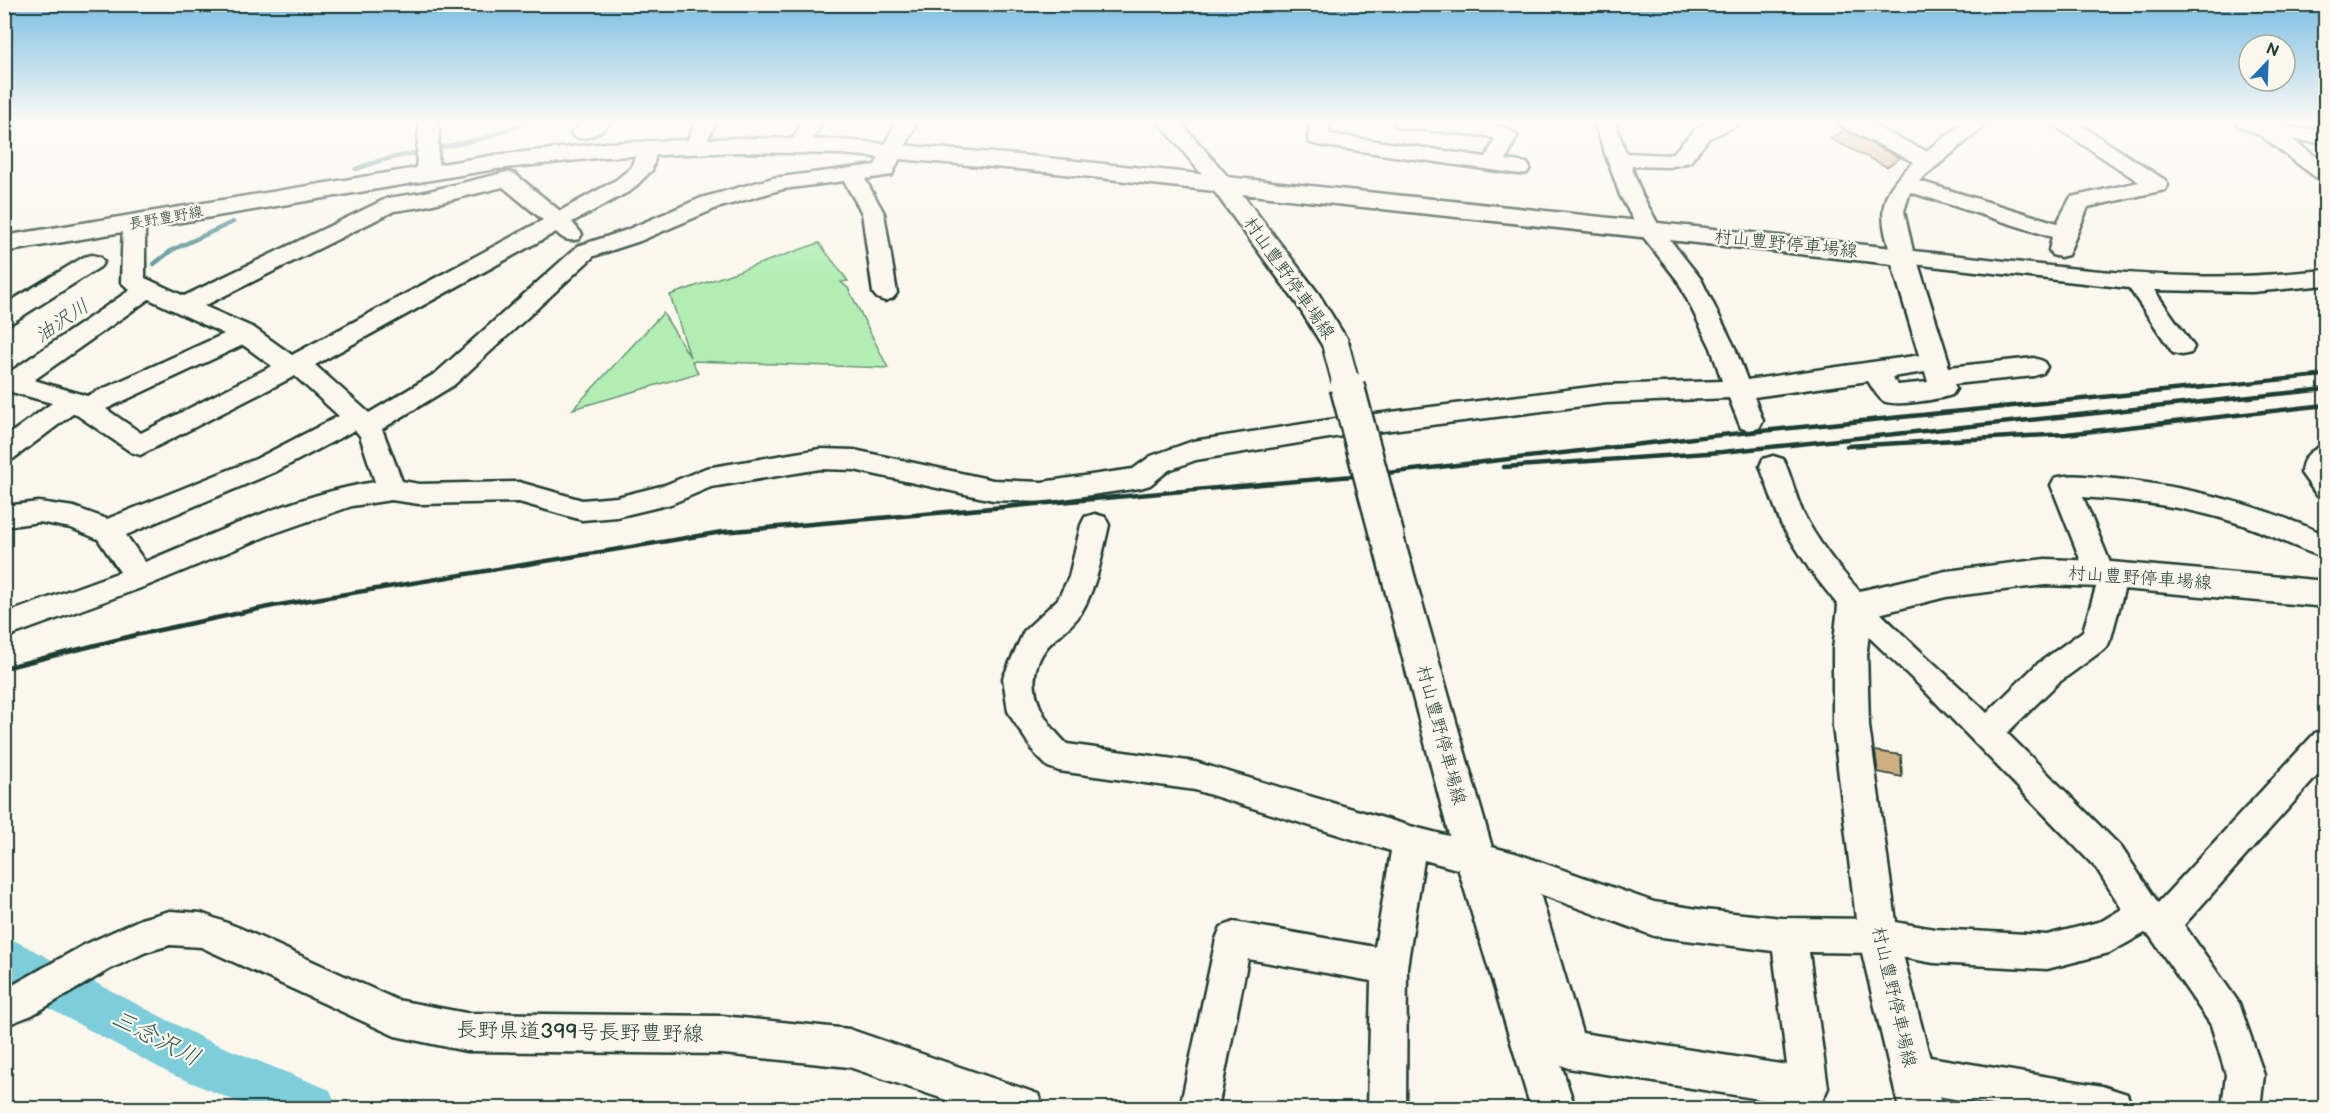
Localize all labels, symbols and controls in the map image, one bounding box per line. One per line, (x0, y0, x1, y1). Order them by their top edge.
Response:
north arrow (2237, 33, 2297, 93)
text: N (2263, 39, 2282, 62)
street label: 長野豊野線 (127, 202, 205, 234)
street label: 村山豊野停車場線 (1239, 213, 1339, 343)
street label: 村山豊野停車場線 (1713, 226, 1859, 262)
water label: 油沢川 (30, 294, 94, 348)
street label: 村山豊野停車場線 (2067, 563, 2213, 593)
street label: 村山豊野停車場線 (1412, 663, 1470, 807)
street label: 村山豊野停車場線 (1868, 924, 1920, 1070)
water label: 三念沢川 (107, 1003, 205, 1073)
street label: 長野県道399号長野豊野線 (456, 1017, 704, 1047)

